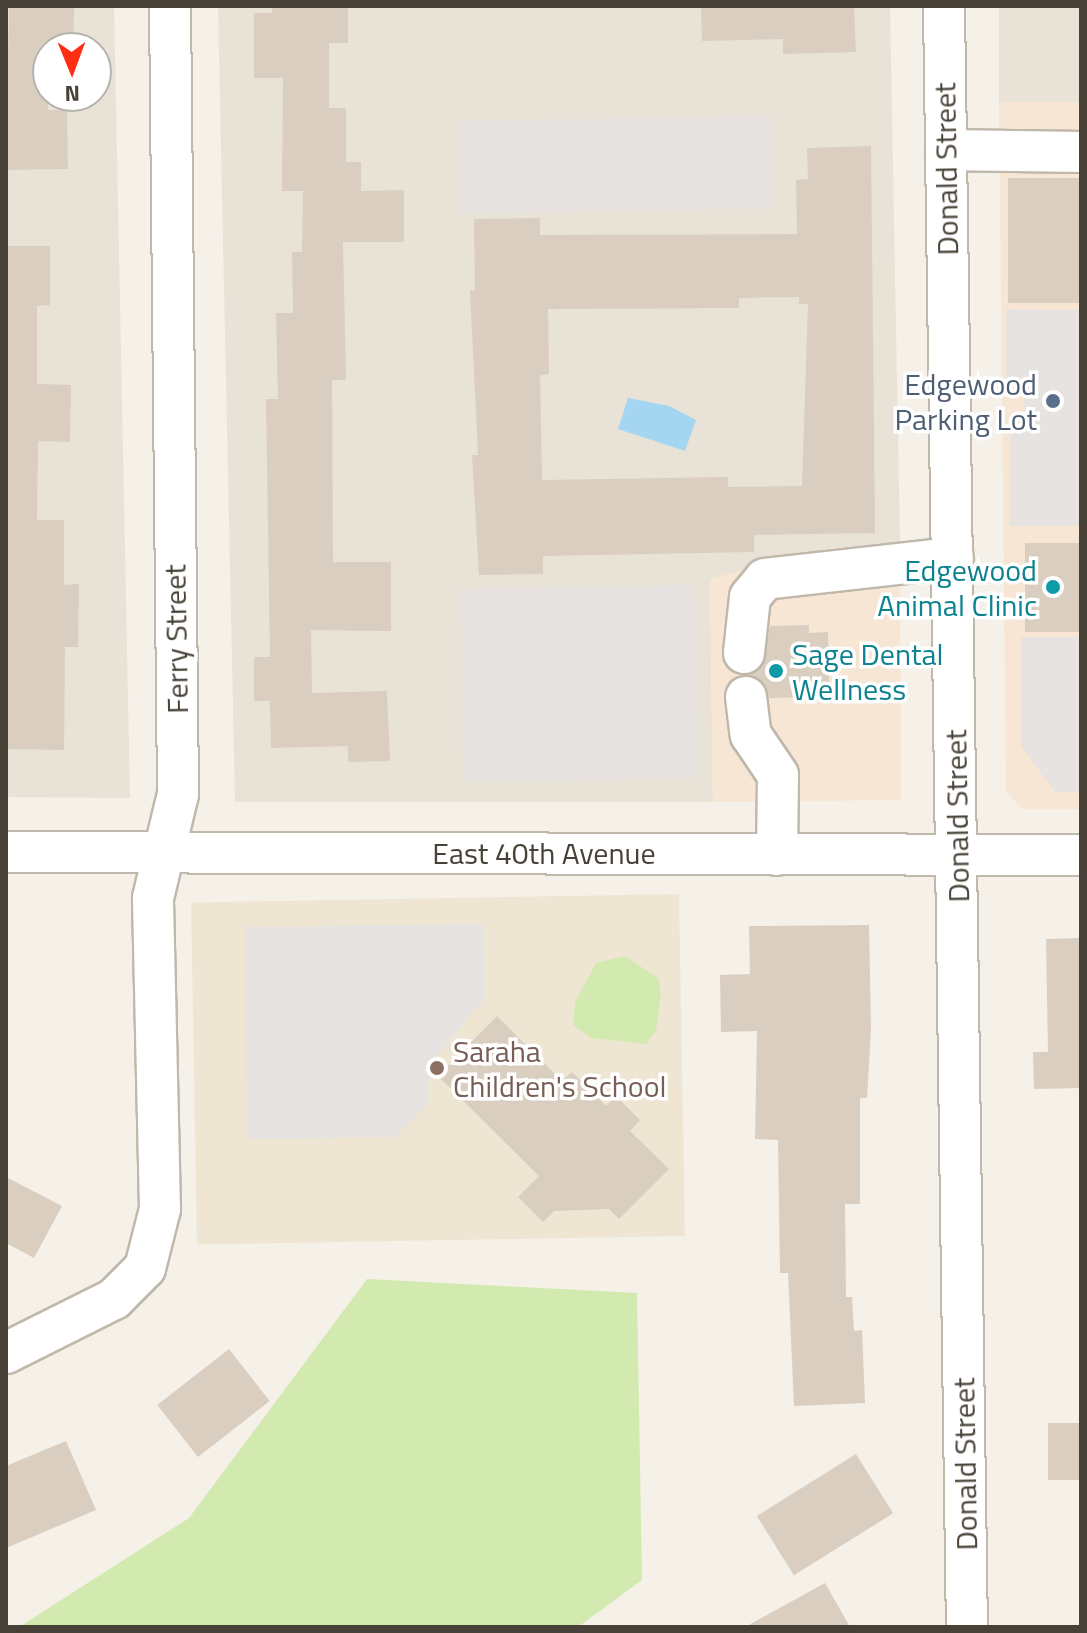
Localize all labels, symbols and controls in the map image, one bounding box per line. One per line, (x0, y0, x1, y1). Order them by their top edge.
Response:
north arrow (32, 32, 112, 112)
text: N (64, 77, 80, 111)
street label: Donald Street (926, 82, 966, 256)
place label: Edgewood Parking Lot (894, 366, 1037, 436)
marker: Edgewood Parking Lot (1044, 392, 1062, 410)
place label: Edgewood Animal Clinic (877, 552, 1037, 622)
street label: Ferry Street (157, 564, 195, 714)
marker: Edgewood Animal Clinic (1044, 578, 1062, 596)
place label: Sage Dental Wellness (792, 636, 943, 706)
marker: Sage Dental Wellness (767, 662, 785, 680)
street label: Donald Street (937, 729, 977, 903)
street label: East 40th Avenue (432, 835, 656, 871)
place label: Saraha Children's School (453, 1033, 666, 1104)
marker: Saraha Children's School (428, 1059, 446, 1077)
street label: Donald Street (945, 1377, 985, 1551)

